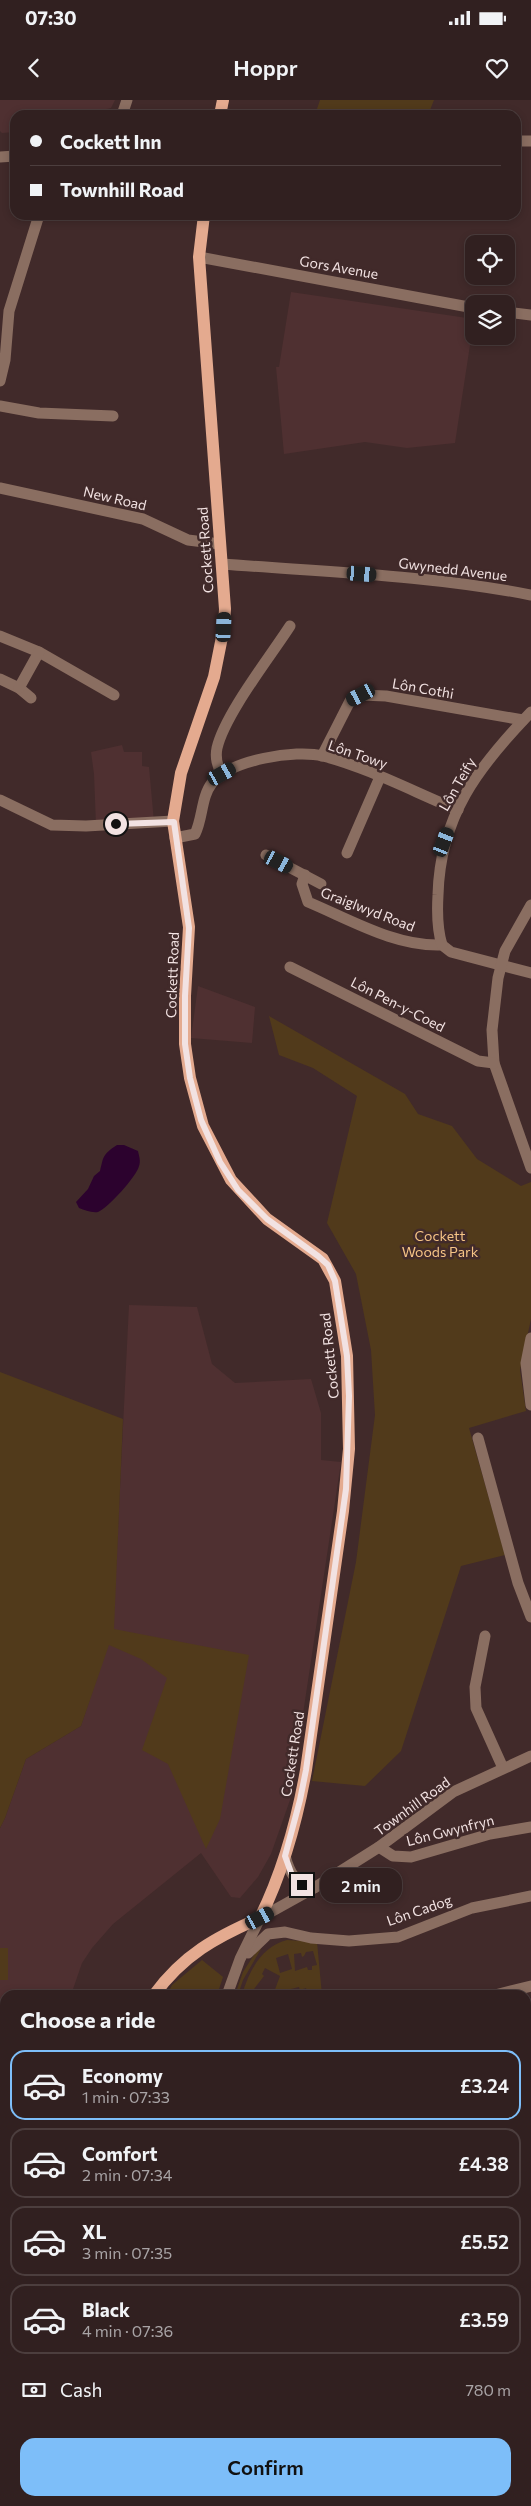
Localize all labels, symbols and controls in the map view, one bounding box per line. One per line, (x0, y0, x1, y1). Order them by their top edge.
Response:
text: 07:30 (25, 6, 77, 29)
icon: back (20, 54, 48, 82)
text: Hoppr (233, 54, 298, 81)
icon: heart (483, 54, 511, 82)
text: Cockett Inn (60, 130, 162, 153)
text: Townhill Road (60, 178, 184, 201)
map controls (465, 235, 515, 345)
button: locate (465, 235, 515, 285)
street label: Gors Avenue (298, 252, 380, 282)
button: layers (465, 295, 515, 345)
street label: New Road (82, 482, 148, 514)
street label: Cockett Road (194, 506, 216, 594)
street label: Gwynedd Avenue (398, 554, 508, 584)
car (346, 565, 377, 583)
car (215, 612, 232, 642)
street label: Lôn Cothi (391, 674, 455, 702)
car (344, 682, 377, 708)
street label: Lôn Towy (326, 736, 390, 772)
street label: Lôn Teify (435, 754, 479, 814)
car (205, 760, 238, 788)
route start (105, 813, 127, 835)
car (431, 825, 456, 859)
car (262, 848, 295, 876)
street label: Graiglwyd Road (319, 883, 417, 935)
street label: Cockett Road (162, 932, 182, 1018)
street label: Lôn Pen-y-Coed (348, 973, 448, 1035)
park label: Cockett Woods Park (402, 1227, 479, 1260)
street label: Cockett Road (316, 1312, 342, 1400)
street label: Cockett Road (277, 1710, 307, 1798)
street label: Townhill Road (371, 1773, 453, 1839)
street label: Lôn Gwynfryn (404, 1811, 496, 1849)
callout: 2 min (320, 1868, 402, 1902)
route end (291, 1874, 313, 1896)
text: 2 min (341, 1876, 381, 1895)
street label: Lôn Cadog (384, 1891, 454, 1929)
car (243, 1904, 276, 1932)
text: Choose a ride (20, 2006, 155, 2033)
icon: car (22, 2063, 67, 2108)
text: Economy (82, 2064, 163, 2087)
text: £3.24 (460, 2074, 509, 2097)
text: 1 min · 07:33 (82, 2087, 170, 2106)
icon: car (22, 2141, 67, 2186)
text: Comfort (82, 2142, 158, 2165)
text: £4.38 (459, 2152, 509, 2175)
text: 2 min · 07:34 (82, 2165, 172, 2184)
icon: car (22, 2219, 67, 2264)
text: XL (82, 2220, 107, 2243)
text: £5.52 (460, 2230, 509, 2253)
text: 3 min · 07:35 (82, 2243, 172, 2262)
icon: car (22, 2297, 67, 2342)
text: Black (82, 2298, 130, 2321)
text: £3.59 (459, 2308, 509, 2331)
text: 4 min · 07:36 (82, 2321, 173, 2340)
icon: cash (20, 2376, 48, 2404)
text: Cash (60, 2378, 102, 2401)
text: 780 m (465, 2380, 511, 2399)
button: Confirm (20, 2438, 511, 2496)

